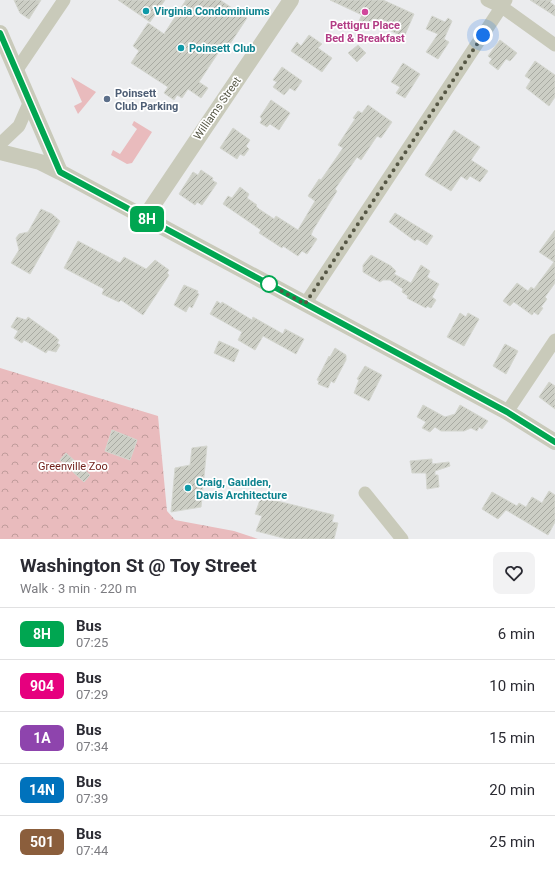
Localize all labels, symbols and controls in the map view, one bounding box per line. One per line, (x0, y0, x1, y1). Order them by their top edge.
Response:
place label: Virginia Condominiums (154, 5, 270, 18)
marker: Virginia Condominiums (141, 6, 151, 16)
marker: Pettigru Place Bed & Breakfast (360, 7, 370, 17)
place label: Pettigru Place Bed & Breakfast (325, 19, 405, 45)
your location (473, 25, 493, 45)
place label: Poinsett Club (189, 42, 256, 55)
marker: Poinsett Club (176, 43, 186, 53)
street label: Williams Street (191, 74, 244, 142)
place label: Poinsett Club Parking (115, 87, 178, 113)
marker: Poinsett Club Parking (102, 94, 112, 104)
line badge: 8H (129, 206, 165, 232)
text: 8H (138, 211, 156, 227)
unlabelled marker (260, 275, 278, 293)
park label: Greenville Zoo (38, 460, 108, 473)
place label: Craig, Gaulden, Davis Architecture (196, 476, 287, 502)
marker: Craig, Gaulden, Davis Architecture (183, 483, 193, 493)
button: heart (493, 552, 535, 594)
text: Washington St @ Toy Street (20, 554, 257, 577)
text: Walk · 3 min · 220 m (20, 581, 137, 596)
text: Bus (76, 617, 102, 635)
text: 6 min (498, 625, 535, 643)
text: 8H (33, 626, 51, 642)
text: 07:25 (76, 635, 108, 650)
text: Bus (76, 669, 102, 687)
text: 10 min (489, 677, 535, 695)
text: 904 (30, 678, 54, 694)
text: 07:29 (76, 687, 108, 702)
text: Bus (76, 721, 102, 739)
text: 15 min (489, 729, 535, 747)
text: 1A (33, 730, 51, 746)
text: 07:34 (76, 739, 108, 754)
text: Bus (76, 773, 102, 791)
text: 20 min (489, 781, 535, 799)
text: 14N (29, 782, 55, 798)
text: 07:39 (76, 791, 108, 806)
text: Bus (76, 825, 102, 843)
text: 25 min (489, 833, 535, 851)
text: 501 (30, 834, 54, 850)
text: 07:44 (76, 843, 108, 858)

